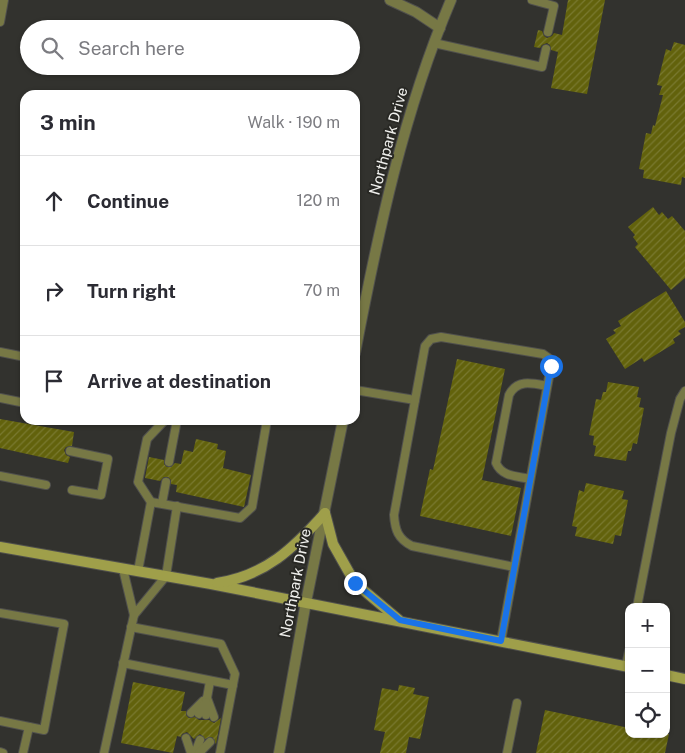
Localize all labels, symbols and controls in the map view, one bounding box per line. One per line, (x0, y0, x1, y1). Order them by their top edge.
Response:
search box (20, 20, 360, 75)
icon: search (38, 34, 66, 62)
text: Search here (78, 37, 185, 59)
street label: Northpark Drive (365, 85, 411, 197)
text: 3 min (40, 110, 96, 135)
text: Walk · 190 m (248, 113, 340, 132)
icon: ahead (40, 187, 68, 215)
text: Continue (87, 190, 169, 212)
text: 120 m (296, 191, 340, 210)
icon: right (40, 277, 68, 305)
text: Turn right (87, 280, 176, 302)
text: 70 m (303, 281, 340, 300)
route start (540, 355, 563, 378)
icon: arrive (40, 367, 68, 395)
text: Arrive at destination (87, 370, 271, 392)
street label: Northpark Drive (276, 527, 314, 639)
route end (344, 572, 367, 595)
map controls (625, 603, 670, 738)
button: + (625, 603, 670, 648)
button: − (625, 648, 670, 693)
button: locate (625, 693, 670, 738)

